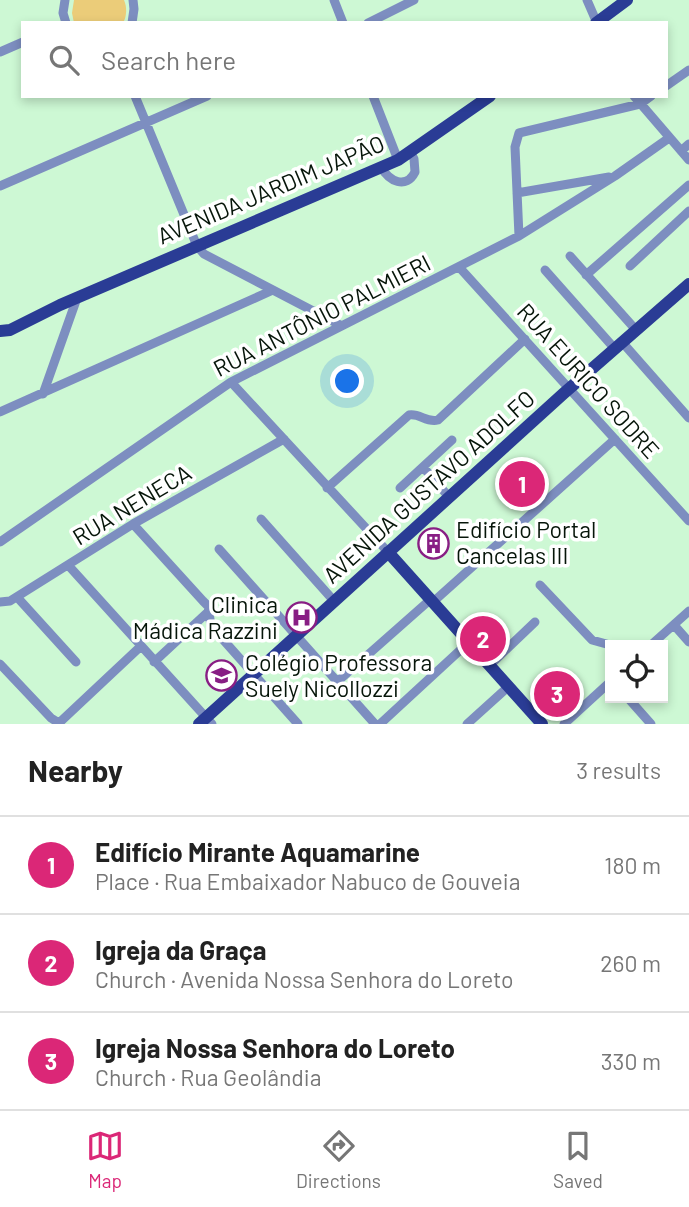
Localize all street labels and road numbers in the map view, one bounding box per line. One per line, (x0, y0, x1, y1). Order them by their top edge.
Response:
street label: AVENIDA JARDIM JAPÃO (153, 128, 388, 250)
street label: RUA ANTÔNIO PALMIERI (208, 248, 435, 382)
street label: RUA EURICO SODRE (512, 297, 666, 464)
street label: AVENIDA GUSTAVO ADOLFO (317, 384, 540, 589)
street label: RUA NENECA (67, 458, 196, 551)

